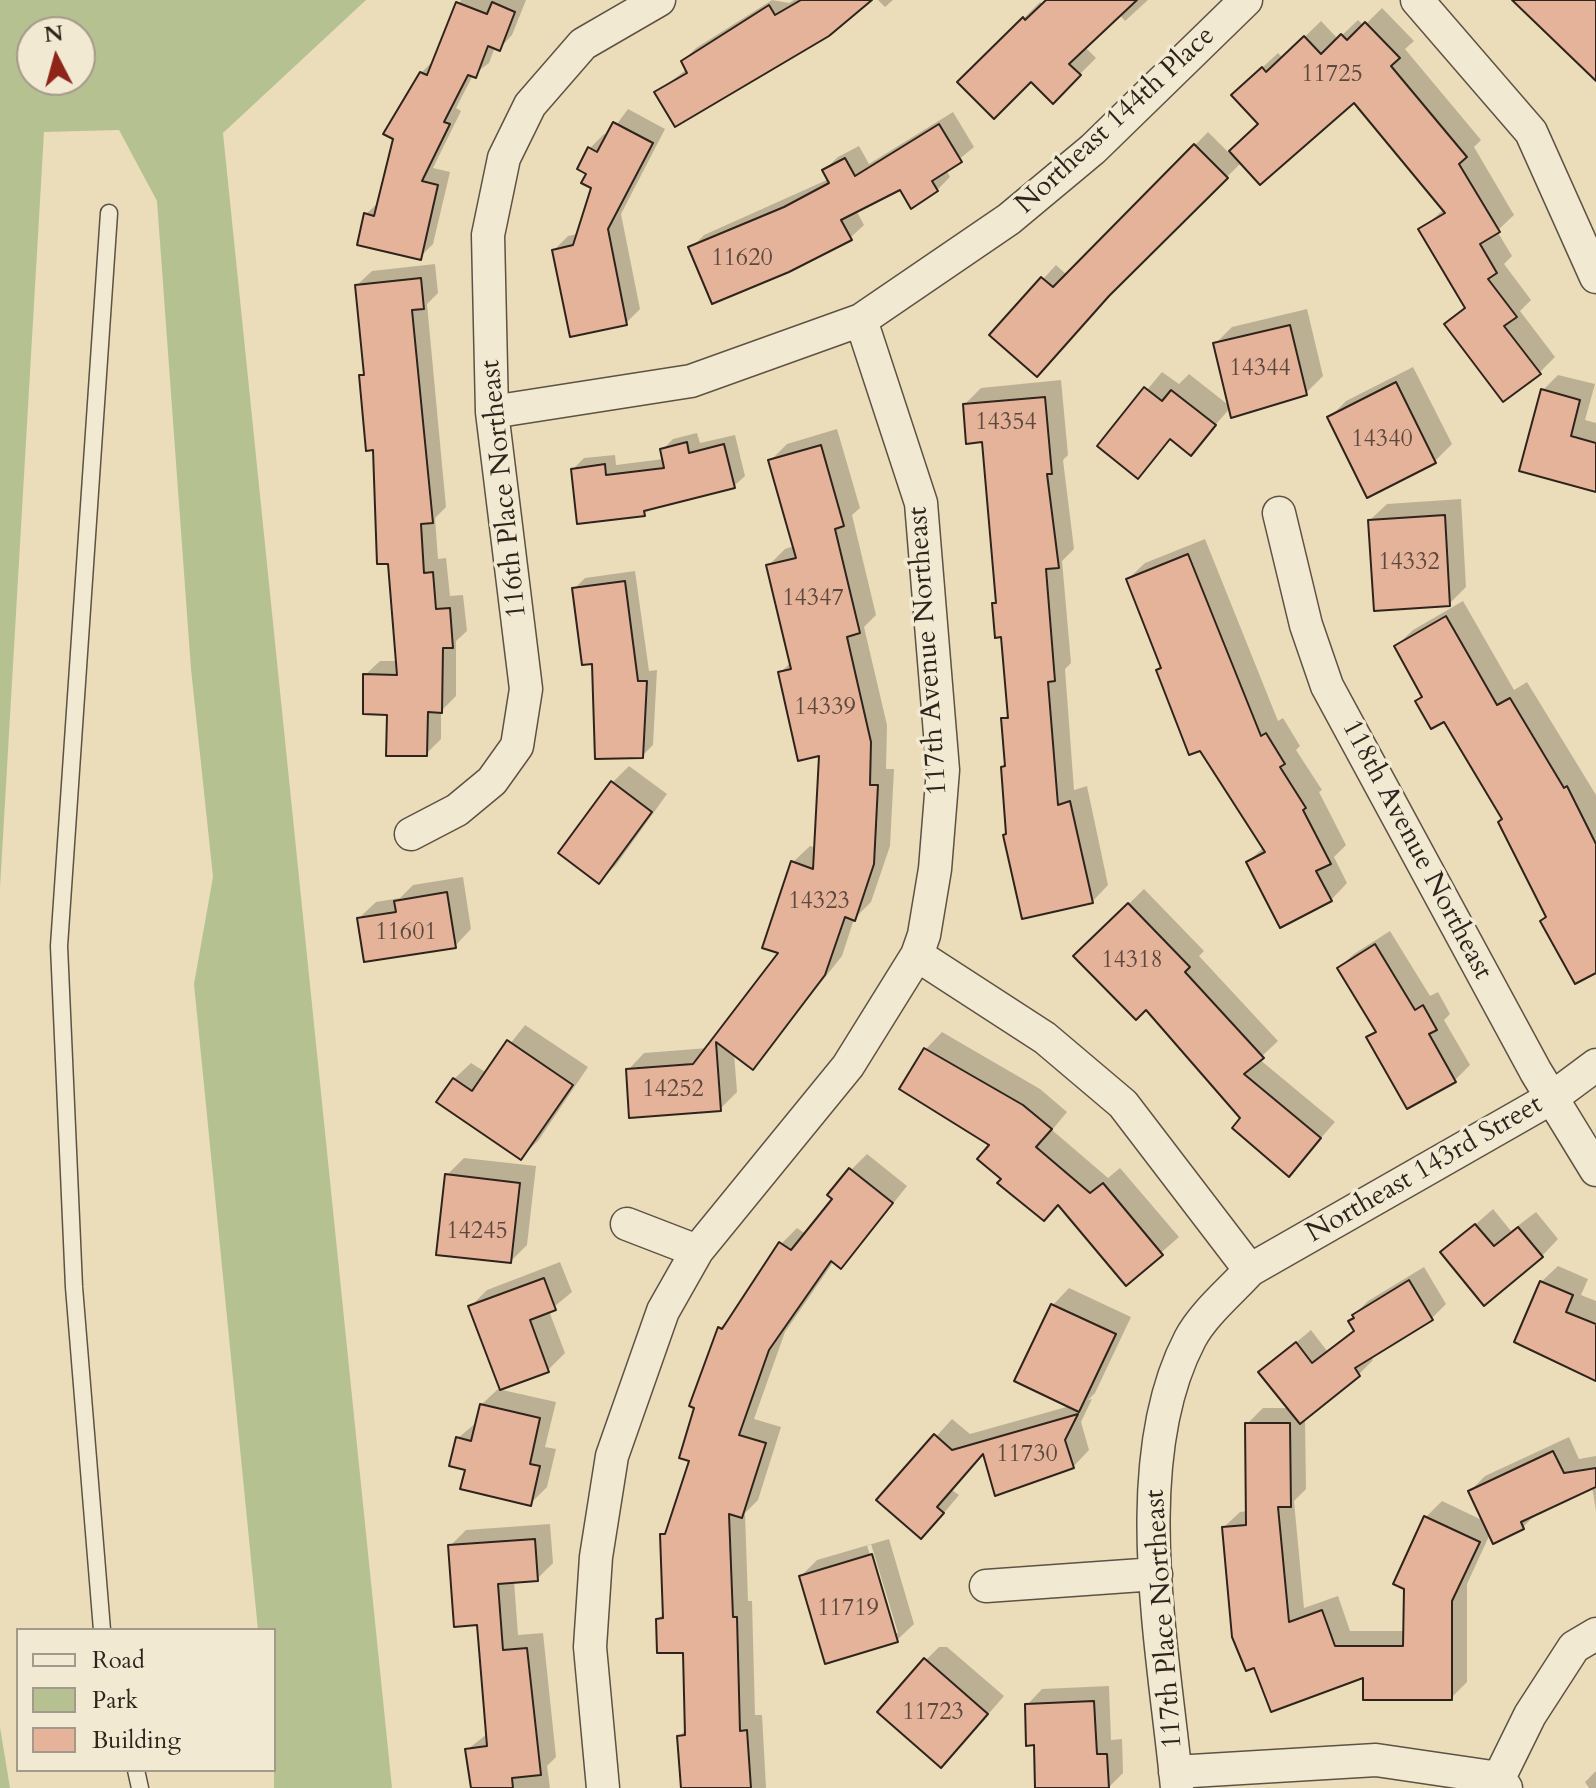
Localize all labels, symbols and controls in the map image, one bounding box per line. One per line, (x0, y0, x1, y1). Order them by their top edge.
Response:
north arrow (16, 16, 96, 96)
text: N (43, 18, 65, 50)
street label: Northeast 144th Place (1009, 20, 1223, 222)
house number: 11725 (1301, 61, 1363, 89)
house number: 11620 (711, 245, 773, 273)
house number: 14344 (1229, 355, 1291, 383)
street label: 116th Place Northeast (475, 358, 535, 620)
house number: 14354 (975, 409, 1037, 437)
house number: 14340 (1351, 426, 1413, 454)
street label: 117th Avenue Northeast (902, 505, 956, 797)
house number: 14332 (1378, 549, 1440, 577)
house number: 14347 (782, 585, 844, 613)
house number: 14339 (794, 694, 856, 722)
street label: 118th Avenue Northeast (1333, 714, 1499, 986)
house number: 14323 (788, 888, 850, 916)
house number: 11601 (375, 919, 437, 947)
house number: 14318 (1101, 947, 1163, 975)
house number: 14252 (642, 1076, 704, 1104)
street label: Northeast 143rd Street (1301, 1089, 1549, 1251)
house number: 14245 (446, 1218, 508, 1246)
house number: 11730 (996, 1441, 1058, 1469)
street label: 117th Place Northeast (1139, 1488, 1191, 1750)
house number: 11719 (817, 1595, 879, 1623)
legend (16, 1628, 276, 1772)
text: Road (92, 1644, 145, 1677)
text: Park (92, 1684, 138, 1717)
house number: 11723 (902, 1699, 964, 1727)
text: Building (92, 1724, 181, 1757)

